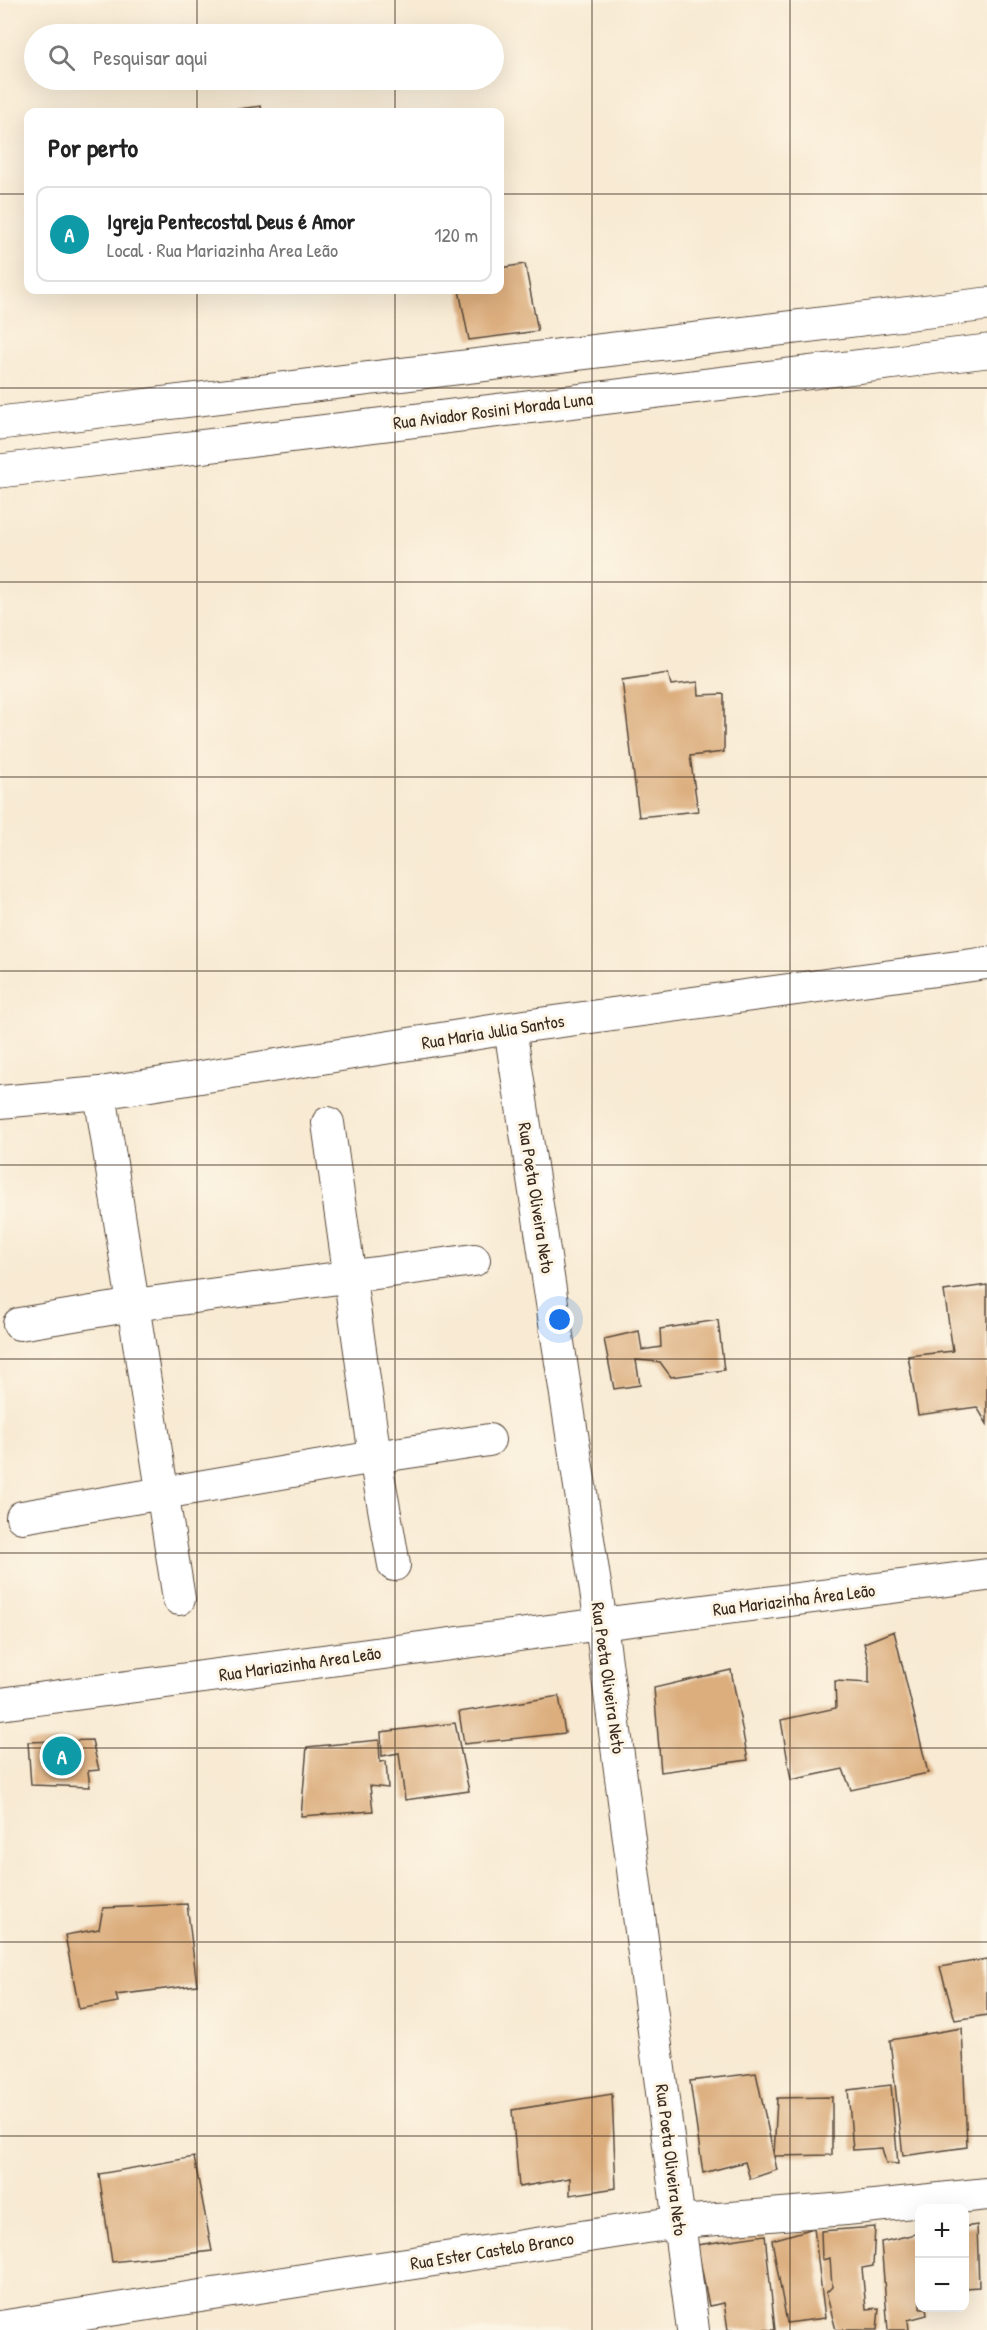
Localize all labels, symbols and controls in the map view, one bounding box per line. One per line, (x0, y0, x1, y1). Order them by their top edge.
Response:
search box (24, 24, 504, 90)
icon: search (45, 41, 78, 74)
text: Pesquisar aqui (93, 42, 208, 72)
text: Por perto (48, 130, 138, 165)
text: Igreja Pentecostal Deus é Amor (107, 206, 355, 236)
text: A (65, 221, 74, 248)
text: 120 m (434, 221, 478, 248)
text: Local · Rua Mariazinha Area Leão (107, 236, 338, 263)
street label: Rua Aviador Rosini Morada Luna (392, 386, 594, 435)
street label: Rua Maria Julia Santos (420, 1008, 566, 1055)
street label: Rua Poeta Oliveira Neto (512, 1121, 561, 1275)
your location (545, 1305, 574, 1334)
street label: Rua Mariazinha Área Leão (711, 1577, 876, 1622)
street label: Rua Poeta Oliveira Neto (585, 1601, 631, 1755)
street label: Rua Mariazinha Area Leão (217, 1640, 382, 1687)
pin: A (42, 1734, 82, 1778)
street label: Rua Poeta Oliveira Neto (650, 2083, 693, 2237)
map controls (915, 2204, 969, 2312)
button: + (915, 2204, 969, 2258)
street label: Rua Ester Castelo Branco (409, 2225, 575, 2276)
button: − (915, 2258, 969, 2312)

